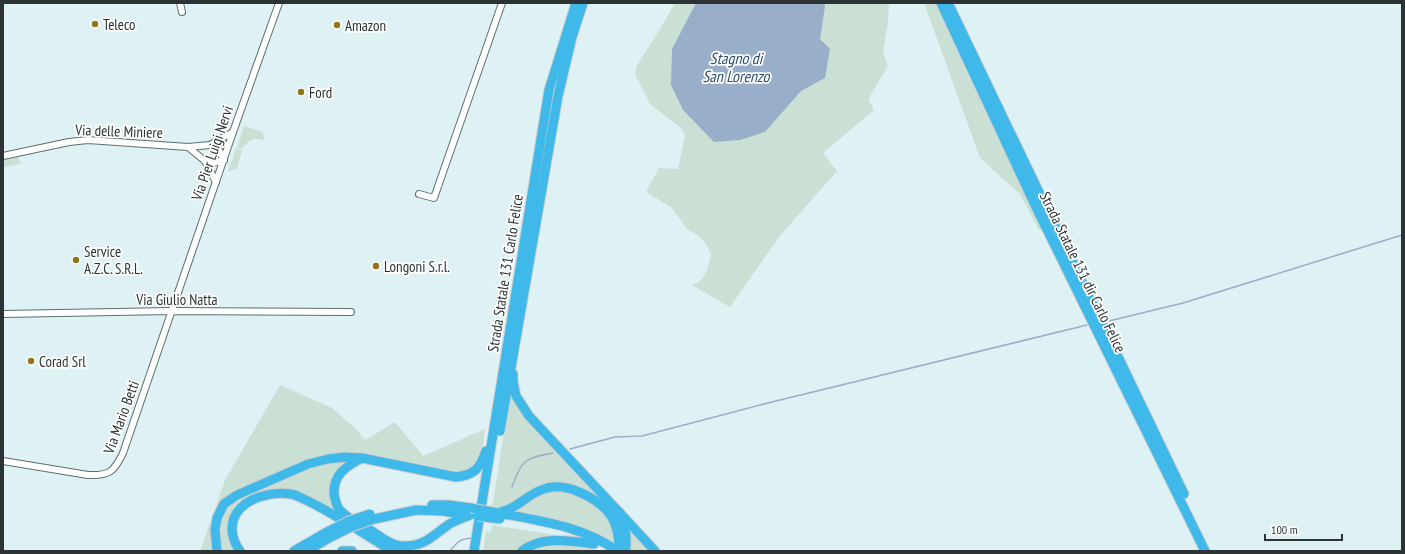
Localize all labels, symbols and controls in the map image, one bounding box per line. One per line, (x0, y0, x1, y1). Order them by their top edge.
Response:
place label: Teleco (103, 15, 136, 34)
place label: Amazon (345, 16, 386, 35)
marker: Teleco (90, 19, 100, 29)
marker: Amazon (332, 20, 342, 30)
water label: Stagno di San Lorenzo (702, 48, 771, 86)
place label: Ford (309, 83, 332, 102)
marker: Ford (296, 87, 306, 97)
street label: Via Pier Luigi Nervi (187, 103, 237, 204)
street label: Via delle Miniere (74, 120, 163, 142)
street label: Strada Statale 131 dir Carlo Felice (1036, 188, 1130, 356)
street label: Strada Statale 131 Carlo Felice (483, 193, 527, 353)
place label: Service A.Z.C. S.R.L. (84, 242, 143, 278)
marker: Service A.Z.C. S.R.L. (71, 255, 81, 265)
place label: Longoni S.r.l. (384, 257, 450, 276)
marker: Longoni S.r.l. (371, 261, 381, 271)
street label: Via Giulio Natta (135, 290, 218, 309)
place label: Corad Srl (39, 352, 86, 371)
marker: Corad Srl (26, 356, 36, 366)
street label: Via Mario Betti (99, 378, 143, 457)
scale bar (1265, 516, 1342, 542)
text: 100 m (1271, 522, 1298, 537)

